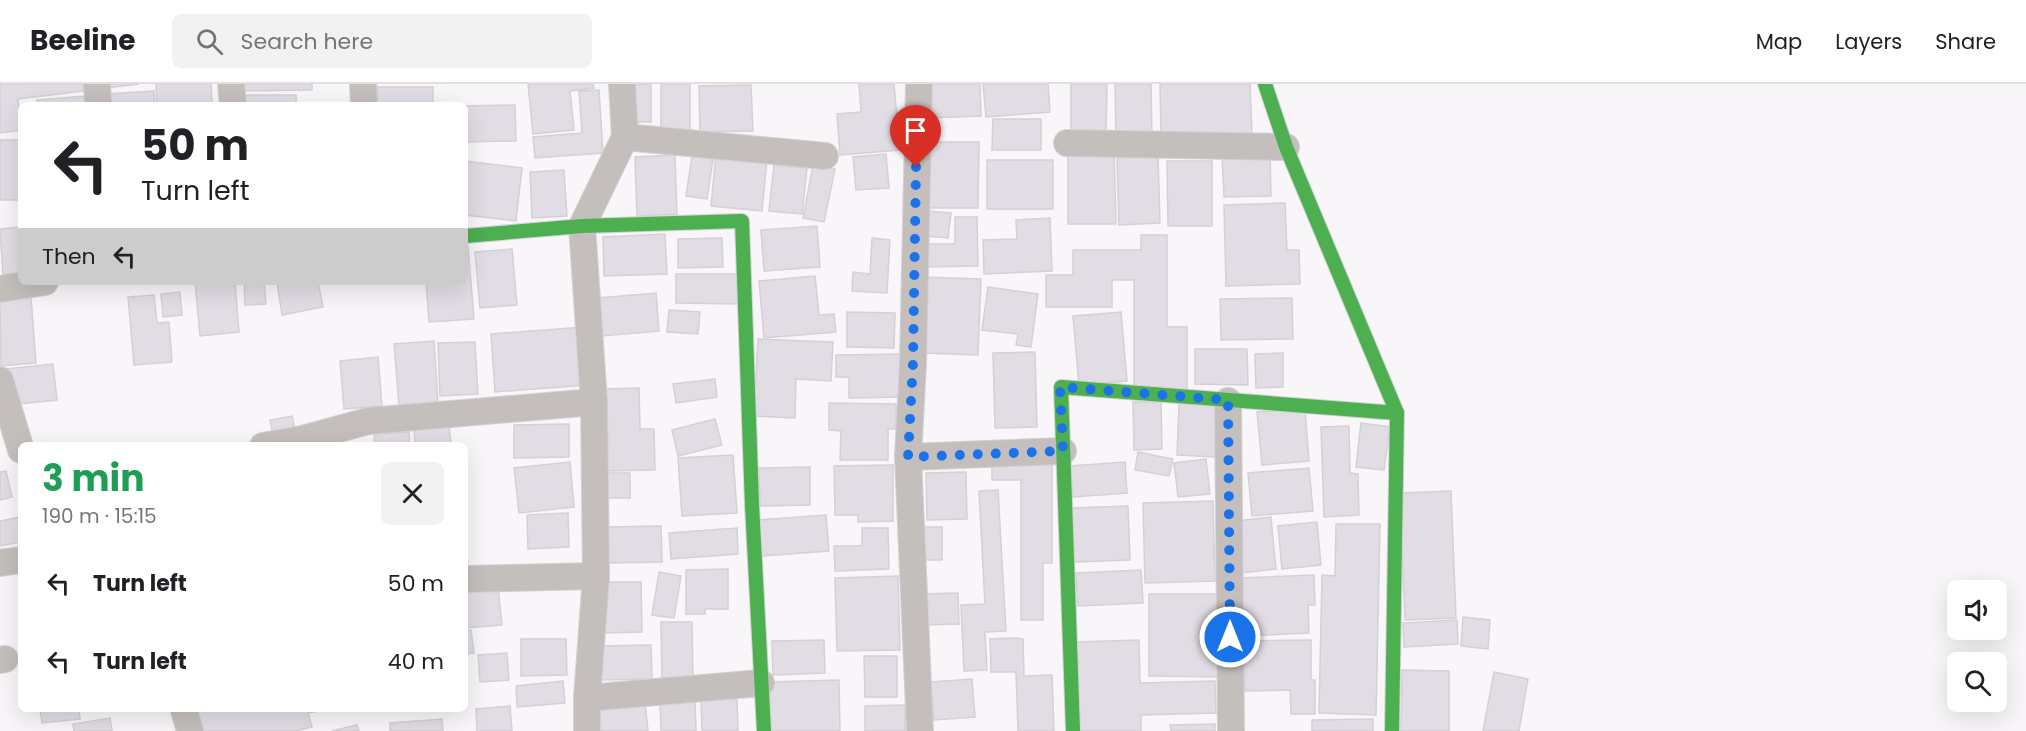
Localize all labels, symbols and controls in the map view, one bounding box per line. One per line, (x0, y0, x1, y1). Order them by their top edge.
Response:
search box (172, 14, 592, 68)
text: Beeline (30, 21, 136, 60)
icon: search (193, 25, 226, 58)
text: Search here (241, 26, 373, 57)
text: Map (1756, 27, 1802, 56)
text: Layers (1835, 27, 1902, 56)
text: Share (1935, 27, 1996, 56)
pin (890, 105, 941, 167)
icon: arrive (899, 114, 932, 147)
text: 50 m (141, 116, 249, 175)
icon: left (42, 126, 120, 204)
text: Turn left (141, 172, 250, 209)
icon: left (108, 240, 141, 273)
text: Then (42, 241, 96, 272)
text: 3 min (42, 453, 144, 504)
button: close (381, 462, 444, 525)
text: 190 m · 15:15 (42, 502, 157, 530)
icon: left (42, 567, 75, 600)
text: Turn left (93, 568, 187, 599)
text: 50 m (388, 568, 444, 599)
map controls (1947, 580, 2007, 712)
button: sound (1947, 580, 2007, 640)
position arrow (1198, 605, 1262, 669)
icon: left (42, 645, 75, 678)
text: Turn left (93, 646, 187, 677)
text: 40 m (388, 646, 444, 677)
button: search (1947, 652, 2007, 712)

